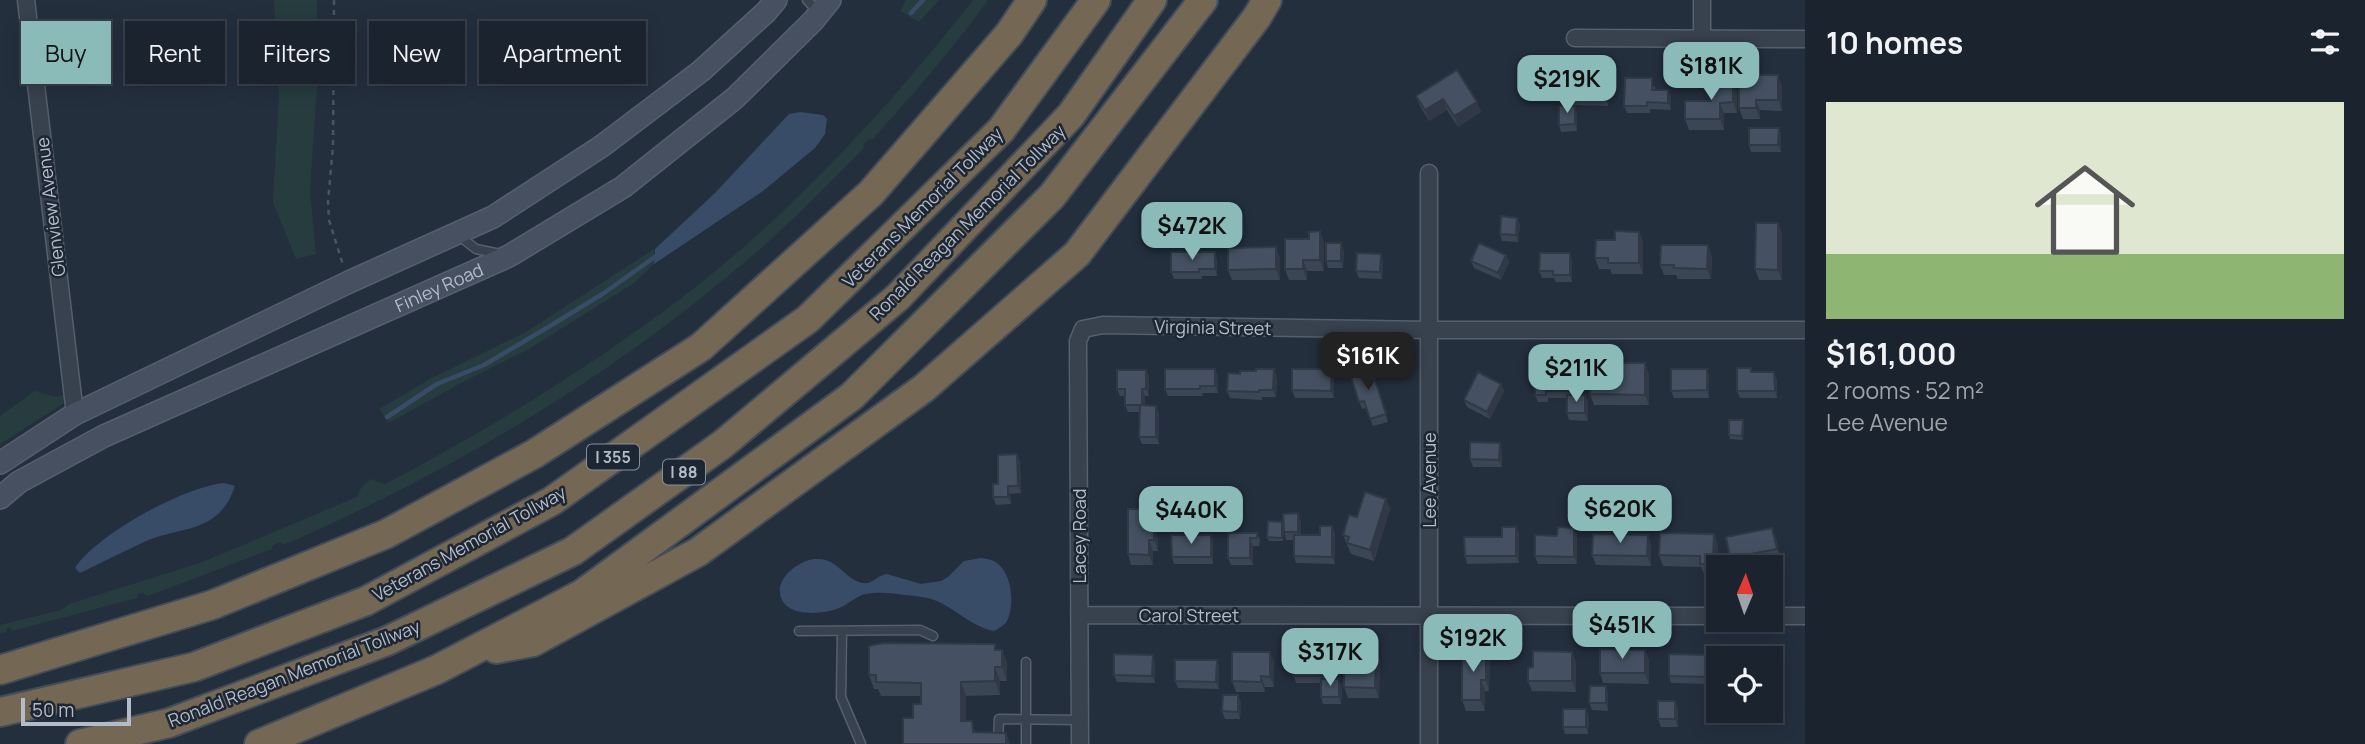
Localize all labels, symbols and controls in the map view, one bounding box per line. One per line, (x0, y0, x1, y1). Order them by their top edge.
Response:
chip: Buy (21, 21, 111, 84)
chip: Rent (125, 21, 225, 84)
chip: Filters (239, 21, 355, 84)
chip: New (369, 21, 465, 84)
chip: Apartment (479, 21, 646, 84)
text: 10 homes (1826, 22, 1963, 63)
icon: filters (2306, 23, 2344, 61)
pin: $181K (1662, 42, 1760, 102)
text: $181K (1679, 49, 1743, 81)
pin: $219K (1518, 55, 1616, 115)
text: $219K (1533, 62, 1601, 94)
street label: Ronald Reagan Memorial Tollway (864, 118, 1071, 325)
street label: Veterans Memorial Tollway (836, 121, 1008, 293)
street label: Glenview Avenue (30, 136, 70, 278)
icon: home (2022, 147, 2148, 273)
pin: $472K (1143, 202, 1241, 262)
text: $472K (1157, 209, 1227, 241)
street label: Finley Road (391, 257, 487, 317)
street label: Virginia Street (1154, 314, 1272, 340)
pin: $161K (1319, 332, 1417, 392)
text: $161,000 (1826, 333, 1956, 374)
text: $161K (1336, 339, 1400, 371)
pin: $211K (1527, 344, 1625, 404)
text: $211K (1544, 351, 1608, 383)
text: 2 rooms · 52 m² (1826, 374, 1984, 406)
text: Lee Avenue (1826, 406, 1948, 438)
street label: Lee Avenue (1417, 432, 1441, 528)
road number: I 355 (587, 445, 639, 470)
road number: I 88 (663, 460, 705, 485)
street label: Veterans Memorial Tollway (368, 479, 571, 606)
pin: $440K (1142, 486, 1240, 546)
pin: $620K (1571, 486, 1669, 545)
street label: Lacey Road (1067, 489, 1091, 583)
text: $620K (1584, 492, 1656, 524)
text: $440K (1155, 493, 1227, 525)
north arrow (1706, 555, 1783, 632)
map controls (1706, 555, 1783, 723)
pin: $451K (1573, 602, 1671, 661)
street label: Carol Street (1139, 603, 1239, 627)
text: $451K (1589, 608, 1655, 640)
street label: Ronald Reagan Memorial Tollway (165, 614, 424, 732)
pin: $192K (1424, 614, 1522, 674)
text: $192K (1439, 621, 1507, 653)
pin: $317K (1281, 628, 1379, 688)
text: $317K (1297, 635, 1363, 667)
button: locate (1706, 646, 1783, 723)
scale bar (21, 695, 131, 727)
text: 50 m (32, 697, 74, 723)

